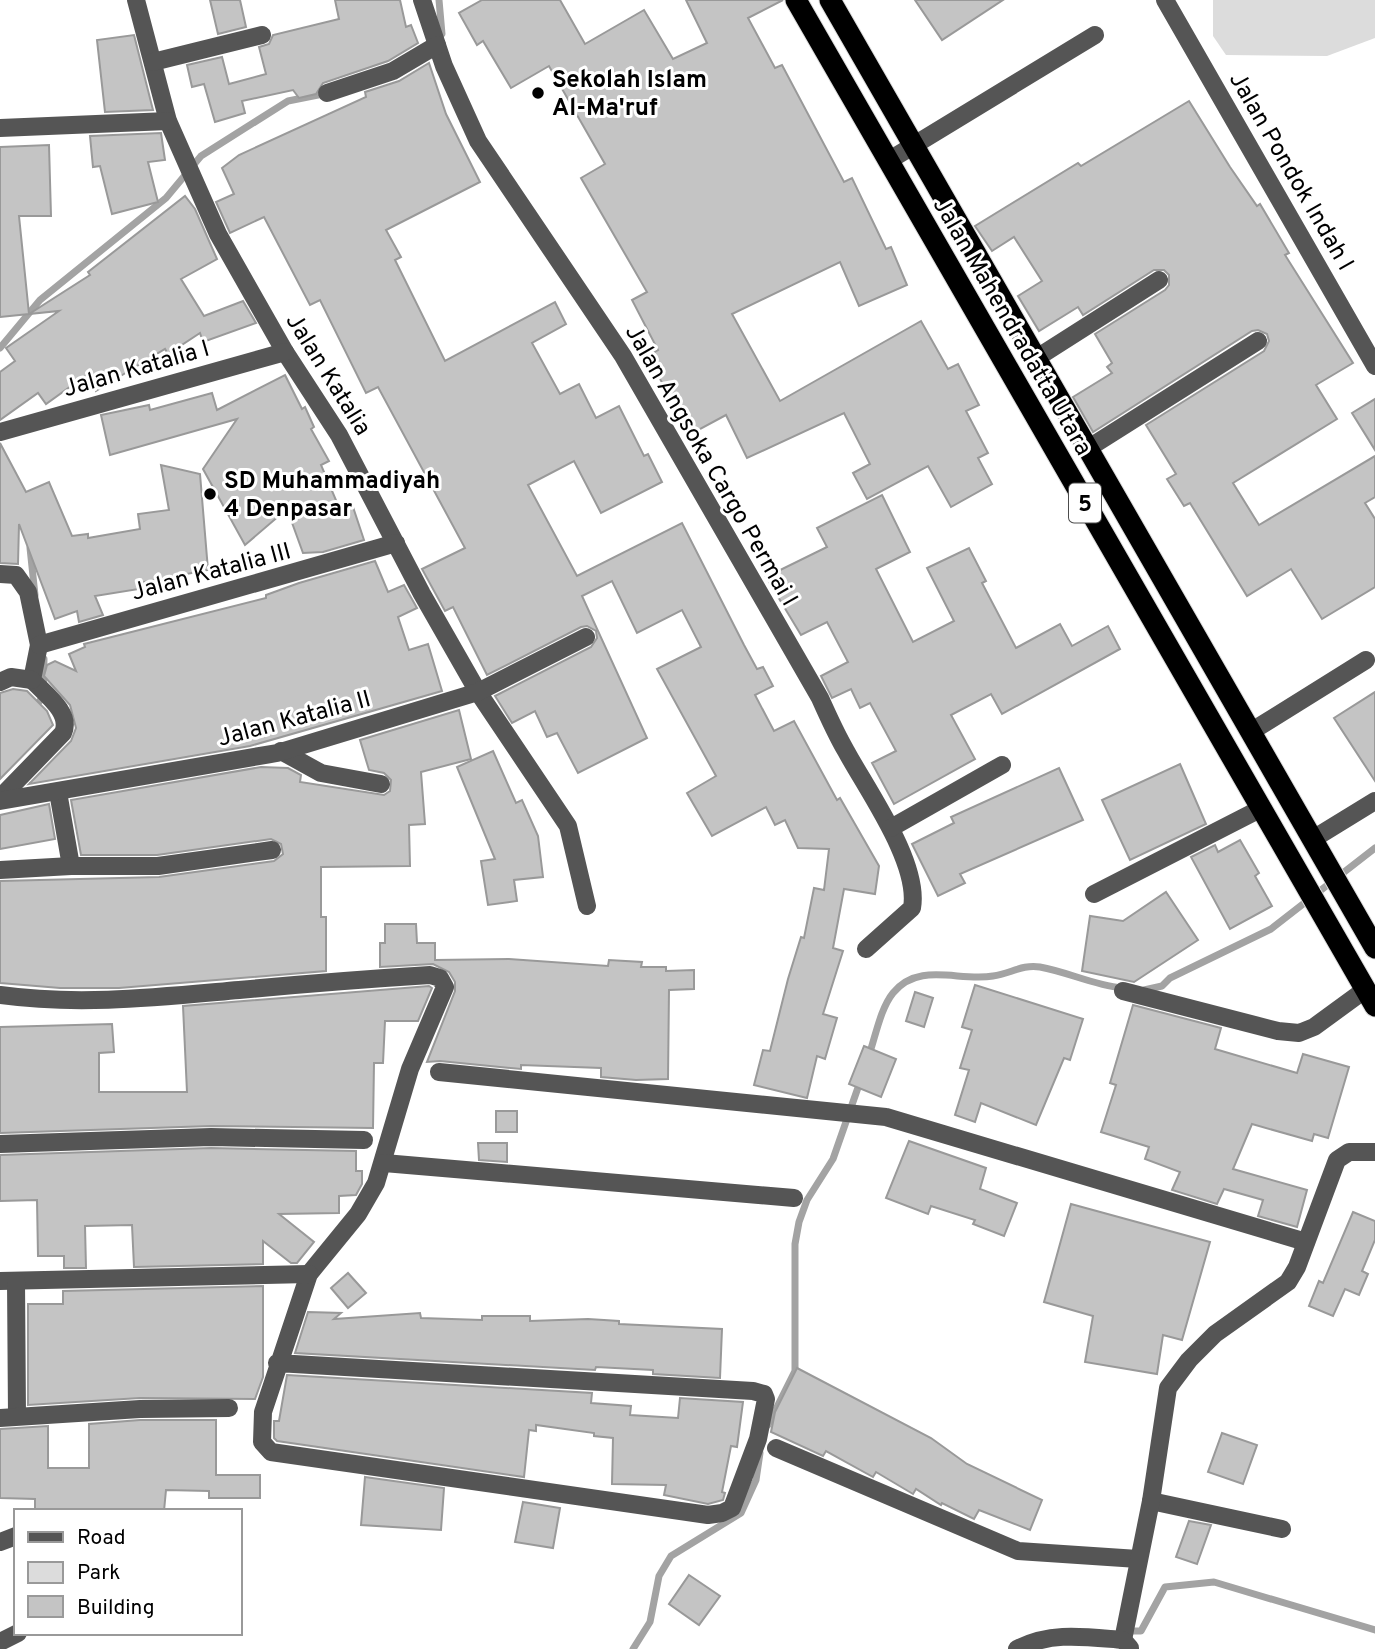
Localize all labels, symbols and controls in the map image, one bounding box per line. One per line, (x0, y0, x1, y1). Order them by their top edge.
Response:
place label: Sekolah Islam Al-Ma'ruf (552, 66, 707, 124)
street label: Jalan Pondok Indah I (1221, 67, 1359, 277)
marker: Sekolah Islam Al-Ma'ruf (530, 85, 546, 101)
street label: Jalan Mahendradatta Utara (925, 193, 1097, 461)
street label: Jalan Katalia (278, 308, 377, 442)
street label: Jalan Angsoka Cargo Permai I (617, 320, 803, 612)
street label: Jalan Katalia I (60, 335, 213, 405)
place label: SD Muhammadiyah 4 Denpasar (224, 467, 440, 525)
road number: 5 (1069, 484, 1101, 523)
marker: SD Muhammadiyah 4 Denpasar (202, 486, 218, 502)
street label: Jalan Katalia III (128, 537, 295, 609)
street label: Jalan Katalia II (215, 685, 374, 755)
legend (14, 1509, 242, 1635)
text: Road (77, 1525, 126, 1552)
text: Park (77, 1560, 120, 1587)
text: Building (77, 1595, 155, 1622)

